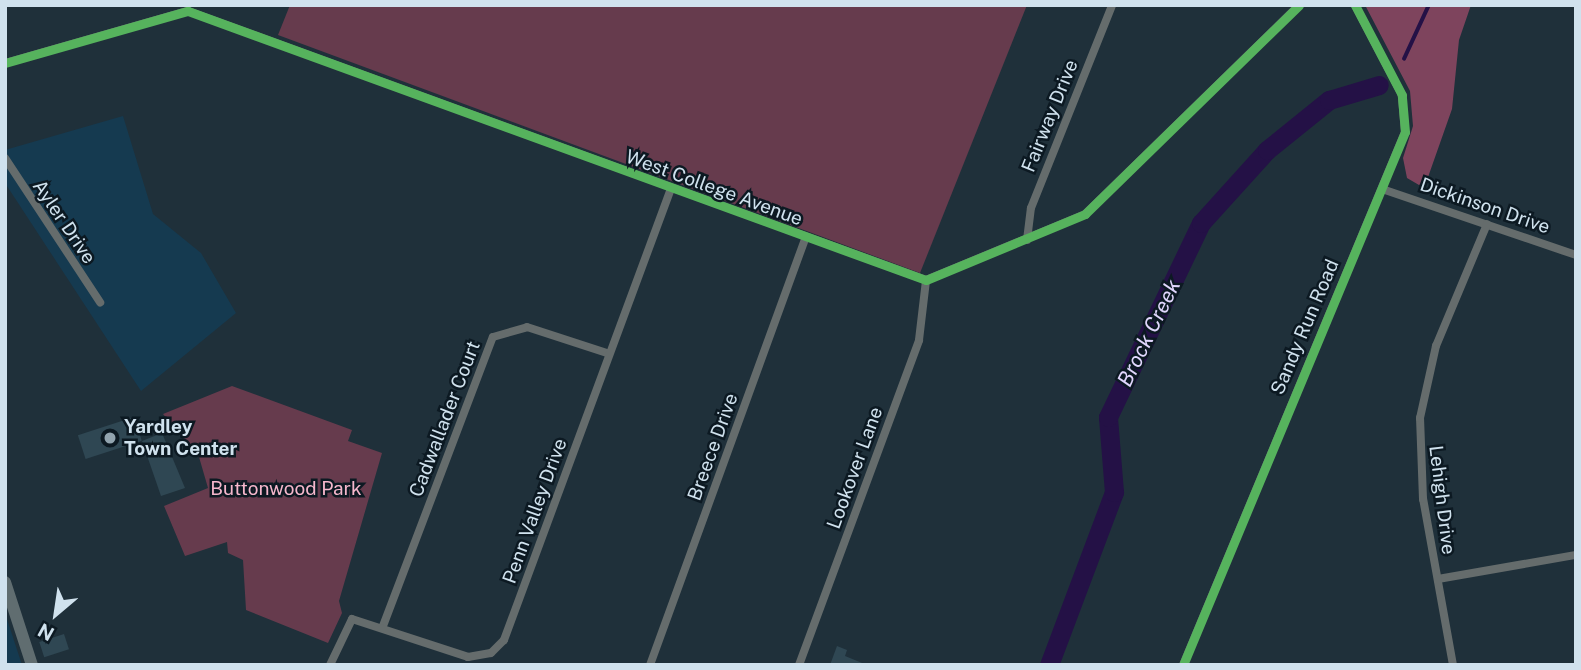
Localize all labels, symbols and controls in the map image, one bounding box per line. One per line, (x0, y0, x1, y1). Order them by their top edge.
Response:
street label: Fairway Drive (1017, 56, 1083, 176)
street label: West College Avenue (622, 145, 806, 231)
street label: Dickinson Drive (1417, 173, 1553, 239)
street label: Ayler Drive (28, 176, 100, 268)
street label: Sandy Run Road (1266, 256, 1344, 398)
water label: Brock Creek (1112, 275, 1186, 391)
street label: Cadwallader Court (405, 338, 485, 500)
street label: Breece Drive (683, 390, 743, 504)
street label: Lookover Lane (822, 404, 888, 532)
place label: Yardley Town Center (124, 416, 237, 460)
marker: Yardley Town Center (102, 430, 118, 446)
street label: Penn Valley Drive (498, 435, 572, 587)
street label: Lehigh Drive (1424, 444, 1460, 556)
park label: Buttonwood Park (210, 478, 362, 500)
north arrow (21, 579, 91, 649)
text: N (34, 619, 58, 646)

